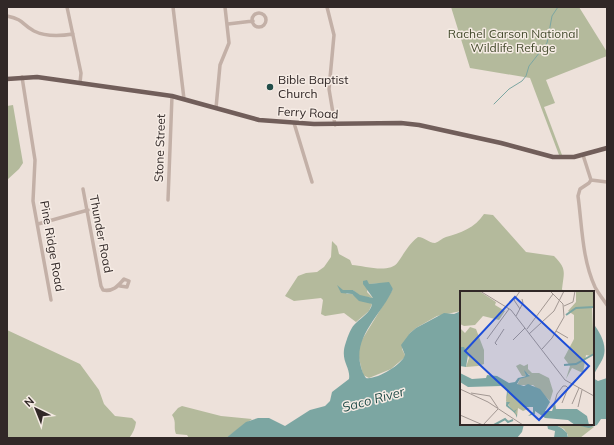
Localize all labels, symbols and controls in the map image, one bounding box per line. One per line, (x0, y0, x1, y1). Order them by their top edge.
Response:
park label: Rachel Carson National Wildlife Refuge (448, 26, 578, 55)
place label: Bible Baptist Church (278, 72, 348, 101)
marker: Bible Baptist Church (265, 82, 275, 92)
street label: Ferry Road (277, 103, 339, 122)
street label: Stone Street (151, 114, 168, 182)
street label: Thunder Road (87, 194, 116, 274)
street label: Pine Ridge Road (37, 199, 68, 293)
inset map (460, 291, 594, 425)
water label: Saco River (340, 383, 407, 415)
north arrow (16, 389, 56, 429)
text: N (21, 394, 37, 410)

